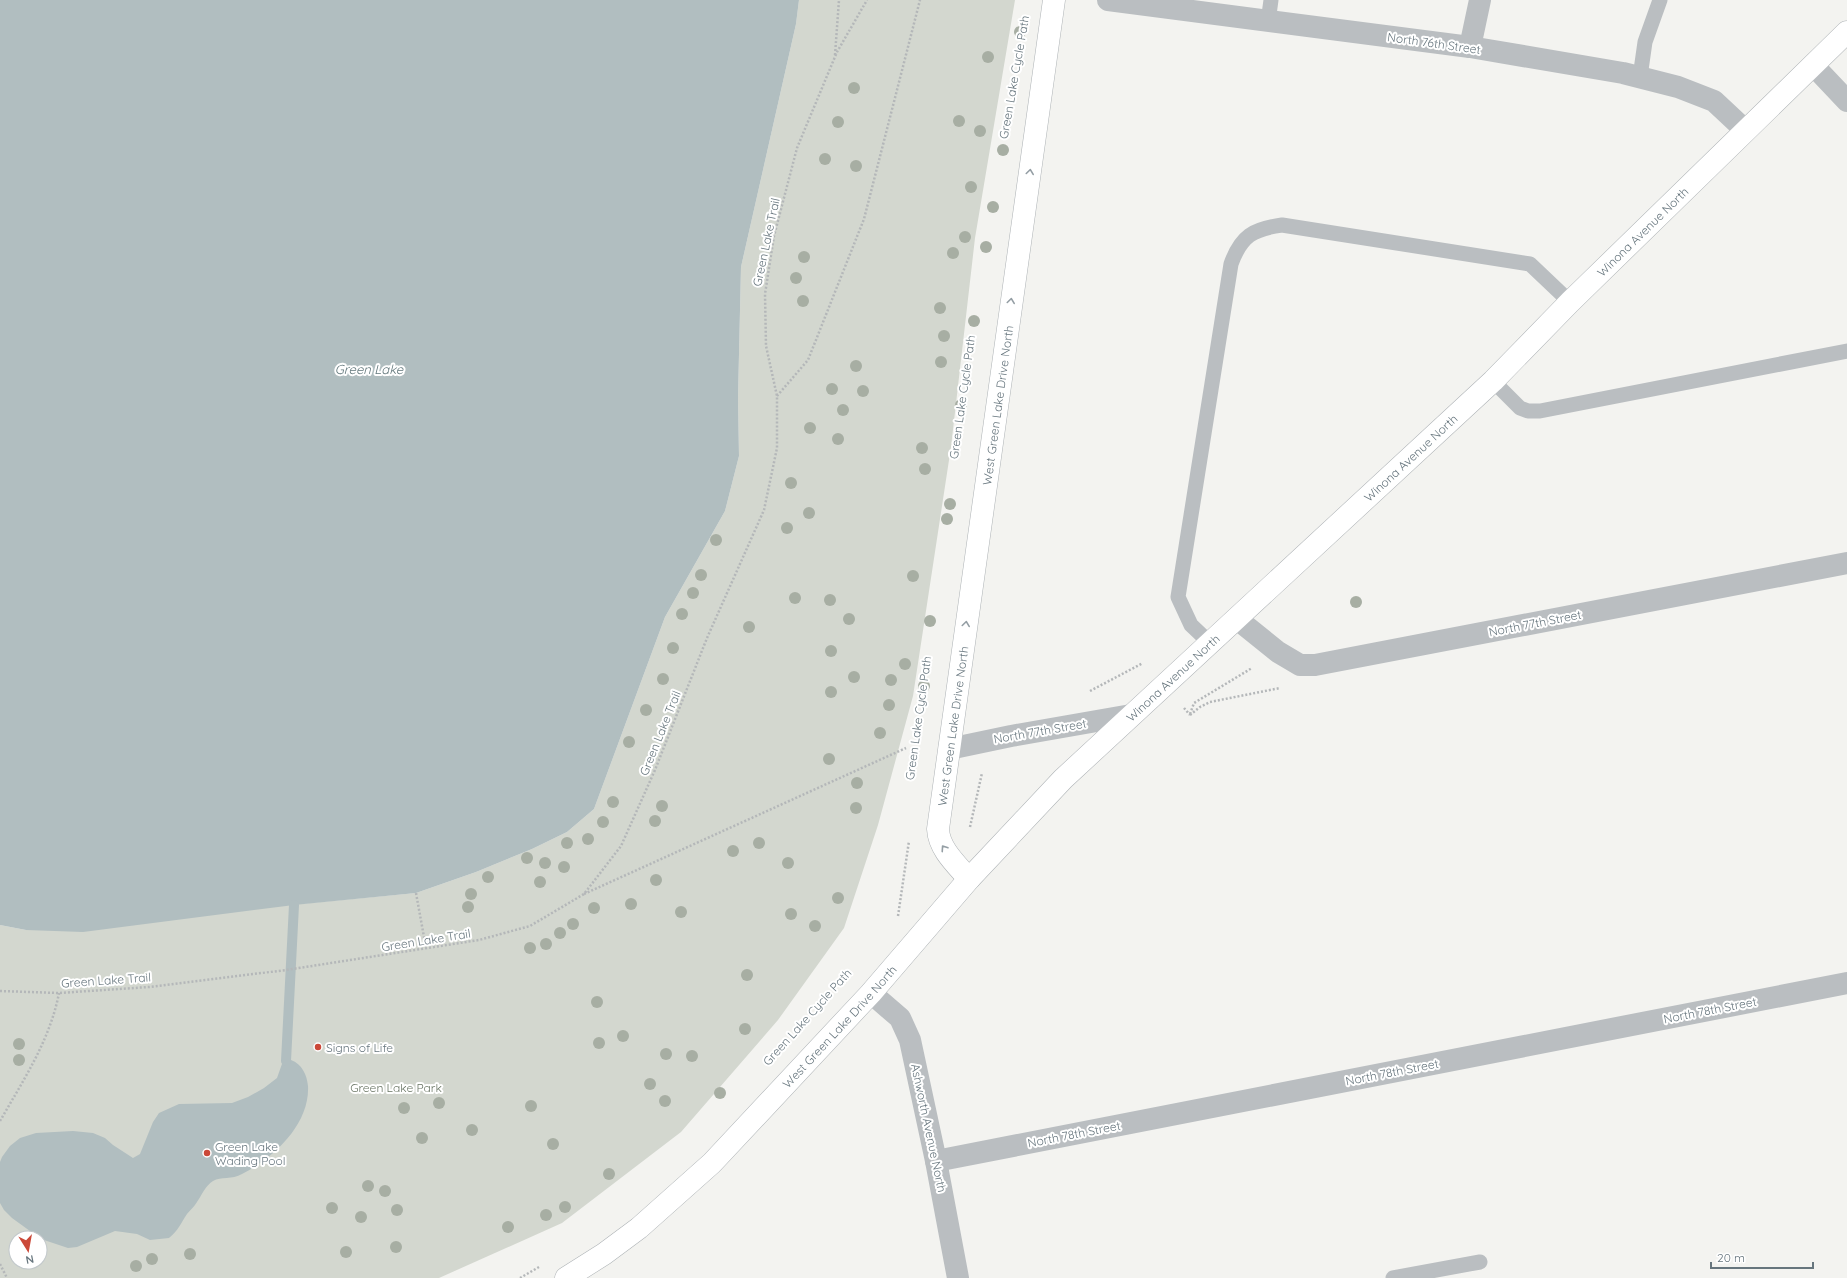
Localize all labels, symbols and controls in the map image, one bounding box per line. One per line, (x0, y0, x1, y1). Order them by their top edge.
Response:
street label: Green Lake Cycle Path (996, 14, 1032, 140)
street label: North 76th Street (1386, 29, 1482, 57)
one-way arrow (1025, 169, 1034, 175)
street label: Winona Avenue North (1594, 184, 1691, 279)
street label: Green Lake Trail (749, 196, 783, 288)
one-way arrow (1007, 298, 1016, 304)
street label: West Green Lake Drive North (979, 324, 1016, 486)
street label: Green Lake Cycle Path (946, 334, 978, 460)
water label: Green Lake (335, 361, 404, 377)
street label: Winona Avenue North (1361, 411, 1460, 504)
street label: North 77th Street (1487, 607, 1583, 639)
one-way arrow (961, 621, 970, 627)
street label: Winona Avenue North (1123, 631, 1222, 724)
street label: West Green Lake Drive North (934, 645, 971, 807)
street label: Green Lake Cycle Path (902, 655, 934, 781)
street label: Green Lake Trail (636, 688, 684, 778)
street label: North 77th Street (992, 715, 1088, 747)
one-way arrow (941, 845, 949, 852)
street label: Green Lake Trail (380, 926, 472, 954)
street label: West Green Lake Drive North (779, 962, 899, 1091)
street label: Green Lake Cycle Path (760, 966, 854, 1068)
street label: Green Lake Trail (61, 969, 151, 991)
street label: North 78th Street (1662, 994, 1758, 1026)
place label: Signs of Life (326, 1040, 393, 1055)
marker: Signs of Life (313, 1042, 323, 1052)
street label: North 78th Street (1344, 1056, 1440, 1088)
street label: Ashworth Avenue North (908, 1062, 950, 1194)
park label: Green Lake Park (350, 1080, 442, 1095)
street label: North 78th Street (1026, 1118, 1122, 1150)
place label: Green Lake Wading Pool (215, 1139, 286, 1168)
marker: Green Lake Wading Pool (202, 1148, 212, 1158)
north arrow (8, 1230, 48, 1270)
scale bar (1711, 1244, 1813, 1270)
text: 20 m (1717, 1250, 1745, 1265)
text: N (25, 1252, 35, 1267)

